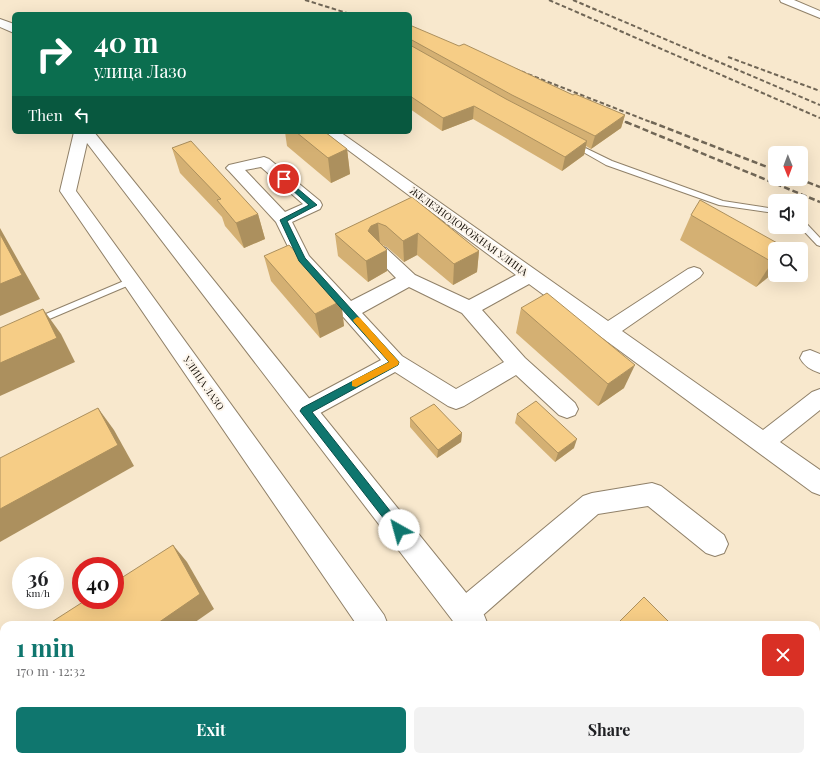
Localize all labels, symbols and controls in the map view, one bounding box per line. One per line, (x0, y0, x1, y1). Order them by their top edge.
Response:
text: 40 m (94, 23, 159, 60)
icon: right (28, 28, 80, 80)
text: улица Лазо (94, 59, 187, 83)
icon: left (71, 104, 93, 126)
text: Then (28, 105, 63, 125)
north arrow (768, 146, 808, 186)
map controls (768, 146, 808, 282)
pin (267, 162, 301, 196)
icon: arrive (273, 168, 295, 190)
street label: ЖЕЛЕЗНОДОРОЖНАЯ УЛИЦА (407, 183, 531, 279)
button: sound (768, 194, 808, 234)
button: search (768, 242, 808, 282)
street label: УЛИЦА ЛАЗО (180, 352, 228, 413)
position arrow (378, 509, 420, 551)
speed limit sign: 40 (72, 557, 124, 609)
text: 36 (28, 564, 48, 591)
text: km/h (26, 586, 50, 600)
text: 1 min (16, 631, 75, 663)
button: close (762, 634, 804, 676)
text: 170 m · 12:32 (16, 662, 85, 679)
button: Exit (16, 707, 406, 753)
button: Share (414, 707, 804, 753)

